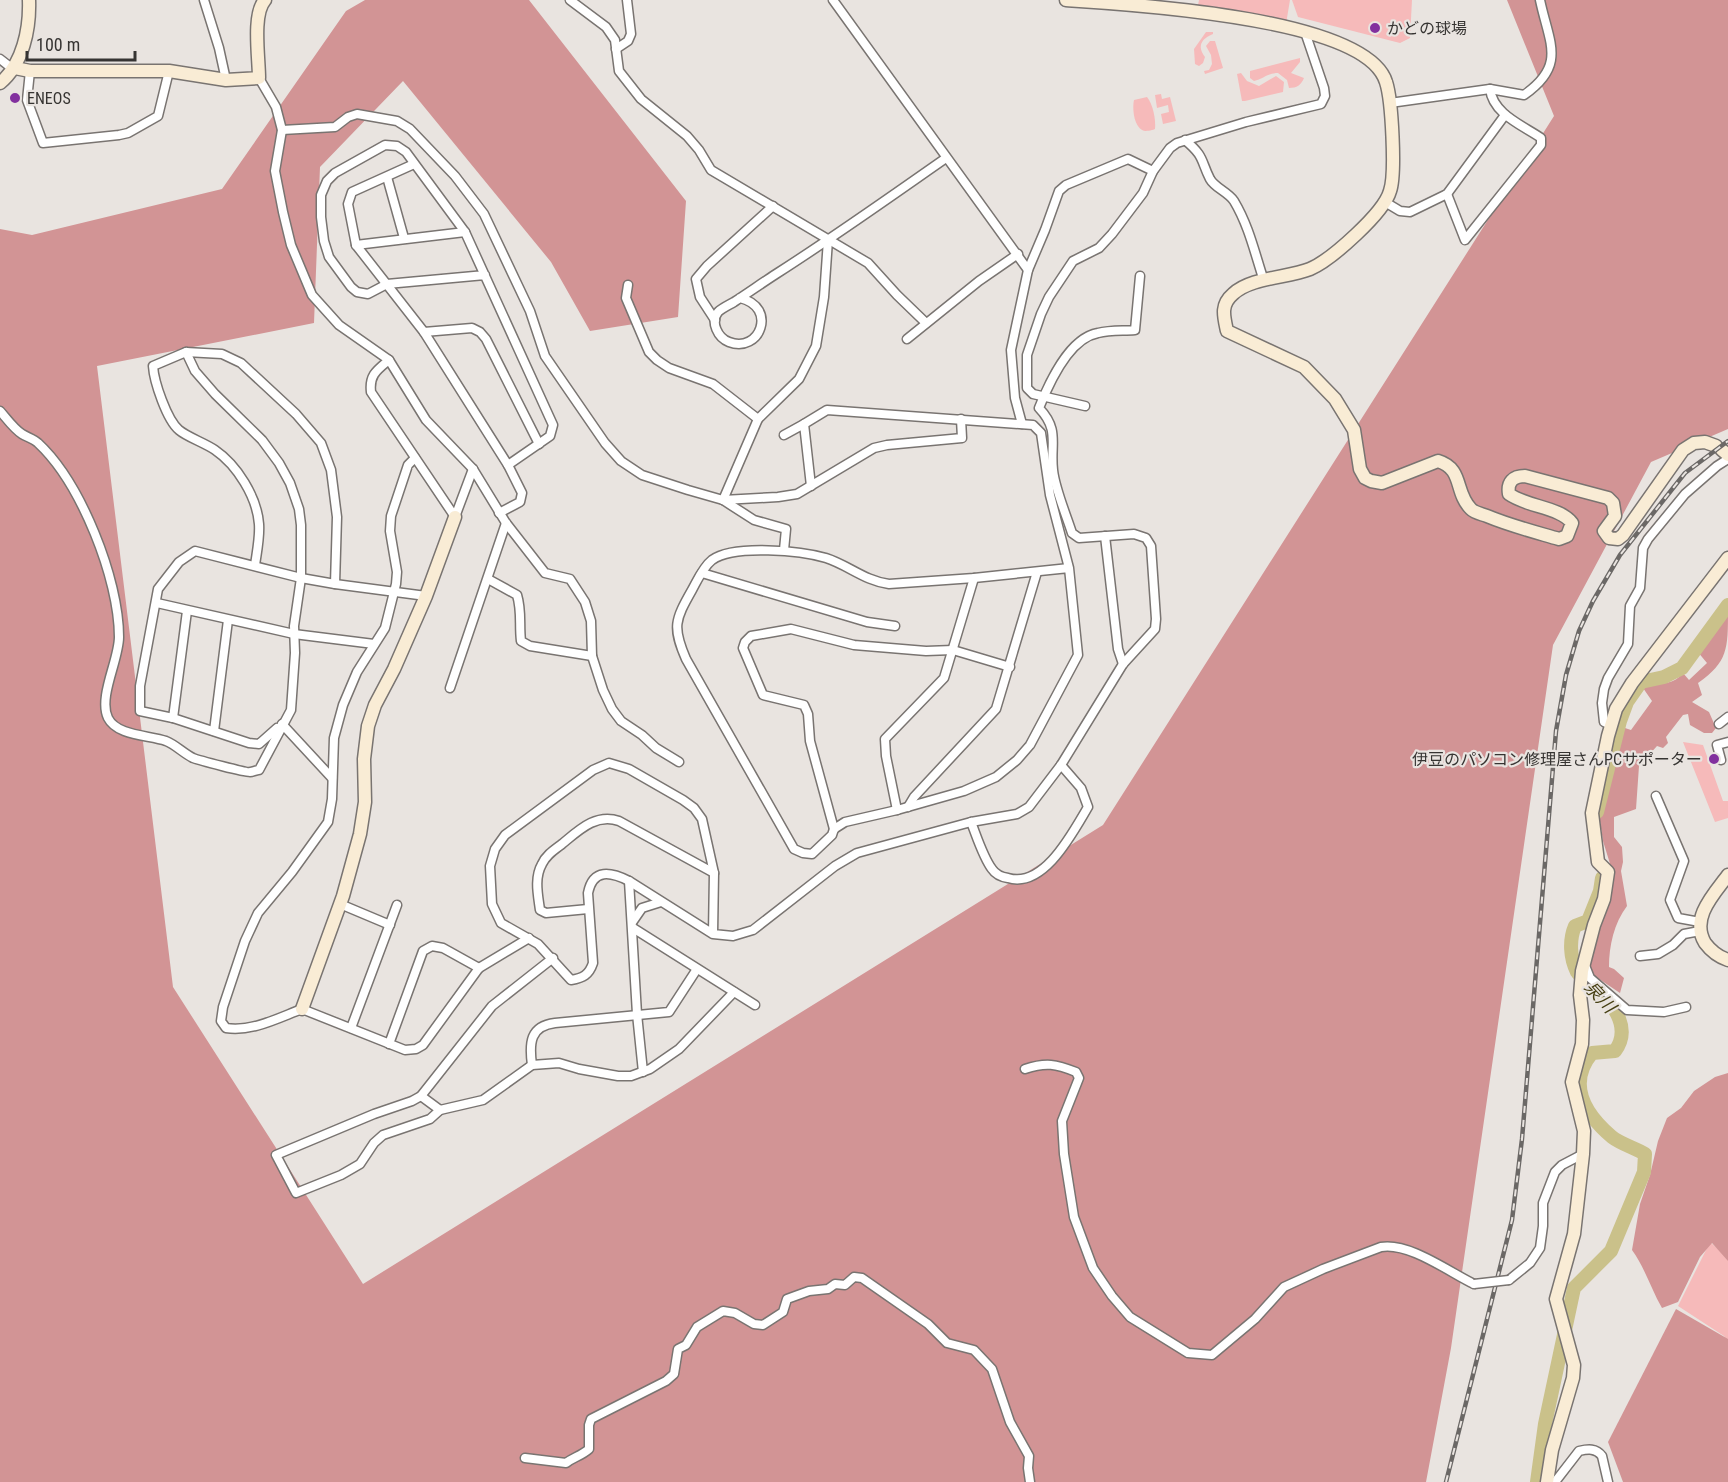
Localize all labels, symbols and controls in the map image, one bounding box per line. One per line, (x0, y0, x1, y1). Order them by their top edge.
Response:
place label: かどの球場 (1387, 19, 1467, 38)
marker: かどの球場 (1368, 21, 1382, 35)
scale bar (27, 24, 135, 62)
text: 100 m (36, 34, 80, 55)
place label: ENEOS (27, 89, 71, 108)
marker: ENEOS (8, 91, 22, 105)
place label: 伊豆のパソコン修理屋さんPCサポーター (1412, 750, 1702, 769)
marker: 伊豆のパソコン修理屋さんPCサポーター (1707, 752, 1721, 766)
water label: 泉川 (1580, 976, 1622, 1018)

